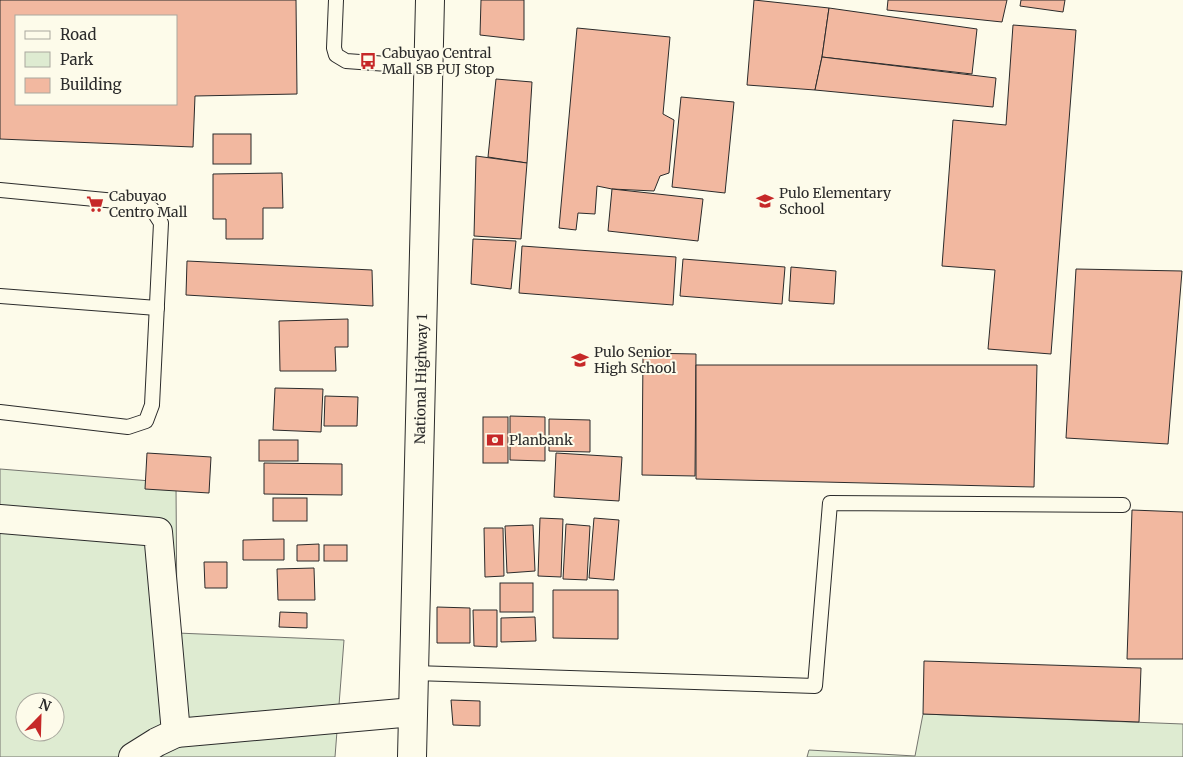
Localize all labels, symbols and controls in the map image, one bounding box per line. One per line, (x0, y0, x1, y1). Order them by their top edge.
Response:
legend (15, 15, 178, 105)
text: Road (60, 25, 96, 44)
place label: Cabuyao Central Mall SB PUJ Stop (382, 44, 495, 78)
text: Park (60, 50, 94, 69)
bus stop icon: Cabuyao Central Mall SB PUJ Stop (358, 51, 378, 71)
text: Building (60, 75, 122, 94)
place label: Pulo Elementary School (779, 184, 892, 218)
place label: Cabuyao Centro Mall (109, 187, 188, 221)
school or university icon: Pulo Elementary School (755, 191, 775, 211)
supermarket icon: Cabuyao Centro Mall (85, 194, 105, 214)
street label: National Highway 1 (411, 314, 431, 444)
place label: Pulo Senior High School (594, 343, 677, 377)
school or university icon: Pulo Senior High School (570, 350, 590, 370)
bank icon: Planbank (485, 430, 505, 450)
place label: Planbank (509, 431, 573, 449)
north arrow (15, 692, 65, 742)
text: N (36, 695, 54, 715)

